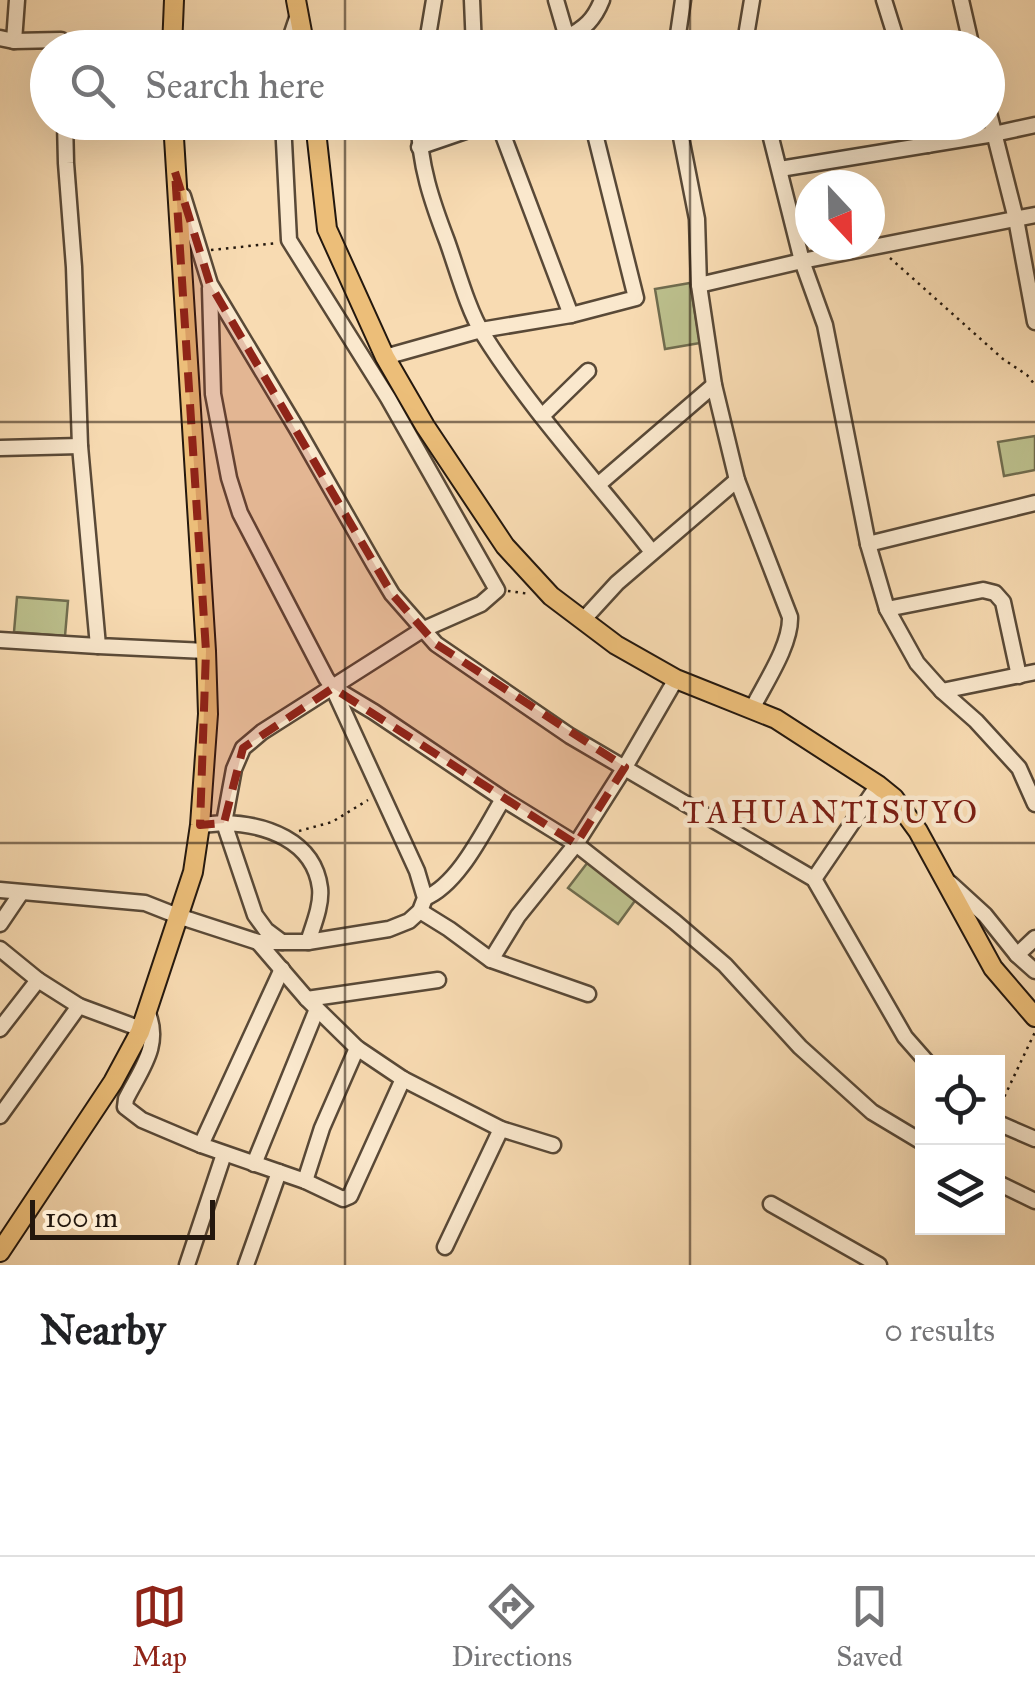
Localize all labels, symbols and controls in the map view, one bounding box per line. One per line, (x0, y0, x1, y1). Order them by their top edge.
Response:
search box (30, 30, 1005, 140)
icon: search (65, 58, 120, 113)
text: Search here (145, 62, 325, 108)
north arrow (795, 170, 885, 260)
district label: TAHUANTISUYO (682, 793, 980, 832)
map controls (915, 1055, 1005, 1235)
button: locate (915, 1055, 1005, 1145)
button: layers (915, 1145, 1005, 1235)
scale bar (30, 1195, 215, 1240)
text: 100 m (45, 1200, 118, 1235)
text: Nearby (40, 1304, 165, 1356)
text: 0 results (884, 1311, 995, 1350)
tab: Map (132, 1579, 187, 1674)
tab: Directions (451, 1579, 572, 1674)
tab: Saved (836, 1579, 903, 1674)

